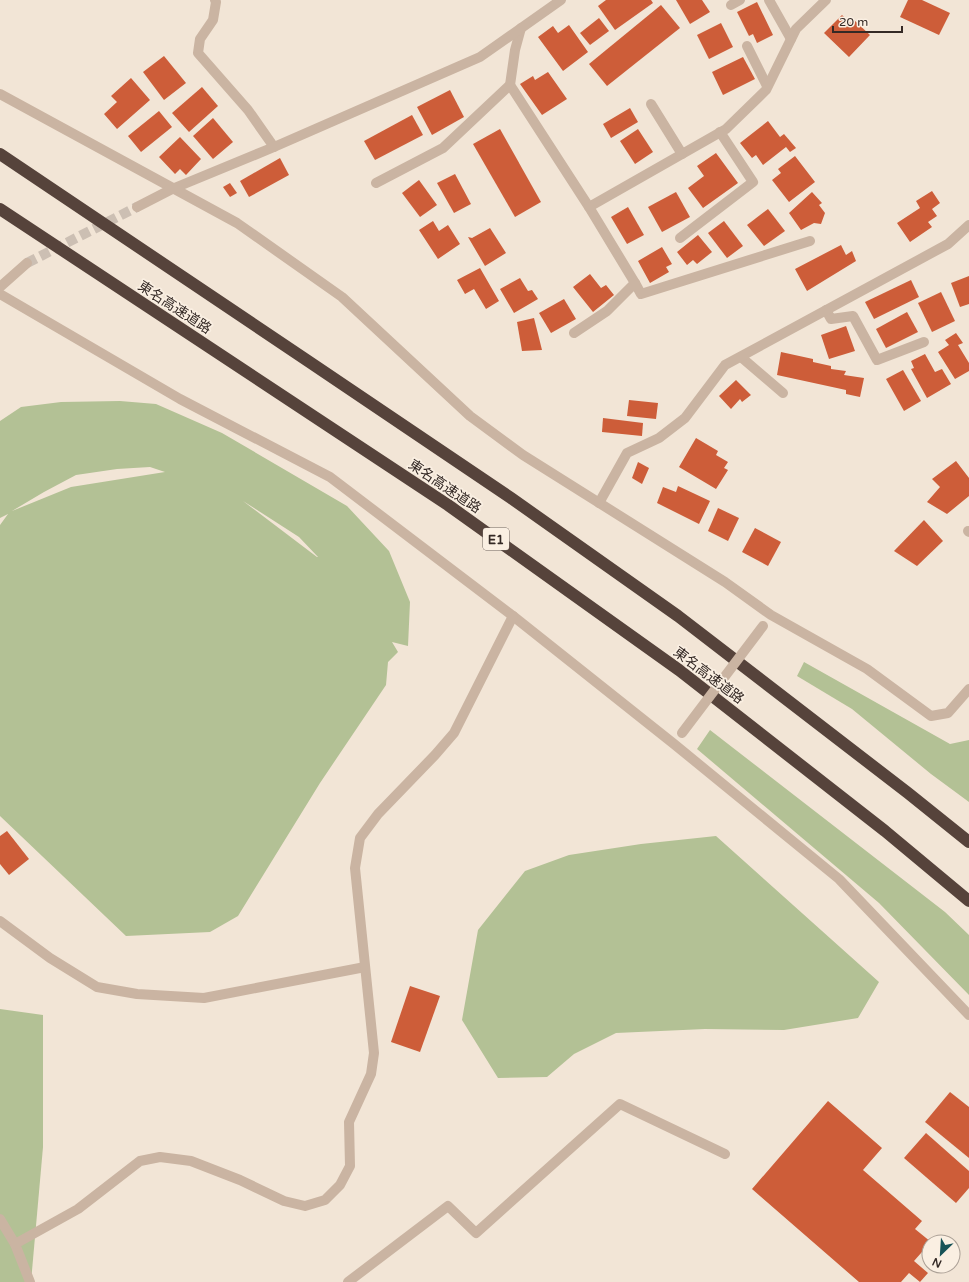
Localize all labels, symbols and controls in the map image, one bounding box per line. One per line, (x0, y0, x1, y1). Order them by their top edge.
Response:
scale bar (833, 8, 902, 34)
text: 20 m (839, 15, 868, 29)
street label: 東名高速道路 (135, 277, 215, 337)
street label: 東名高速道路 (405, 456, 484, 517)
road number: E1 (483, 528, 509, 550)
street label: 東名高速道路 (670, 643, 747, 707)
north arrow (921, 1234, 961, 1274)
text: N (930, 1255, 944, 1270)

